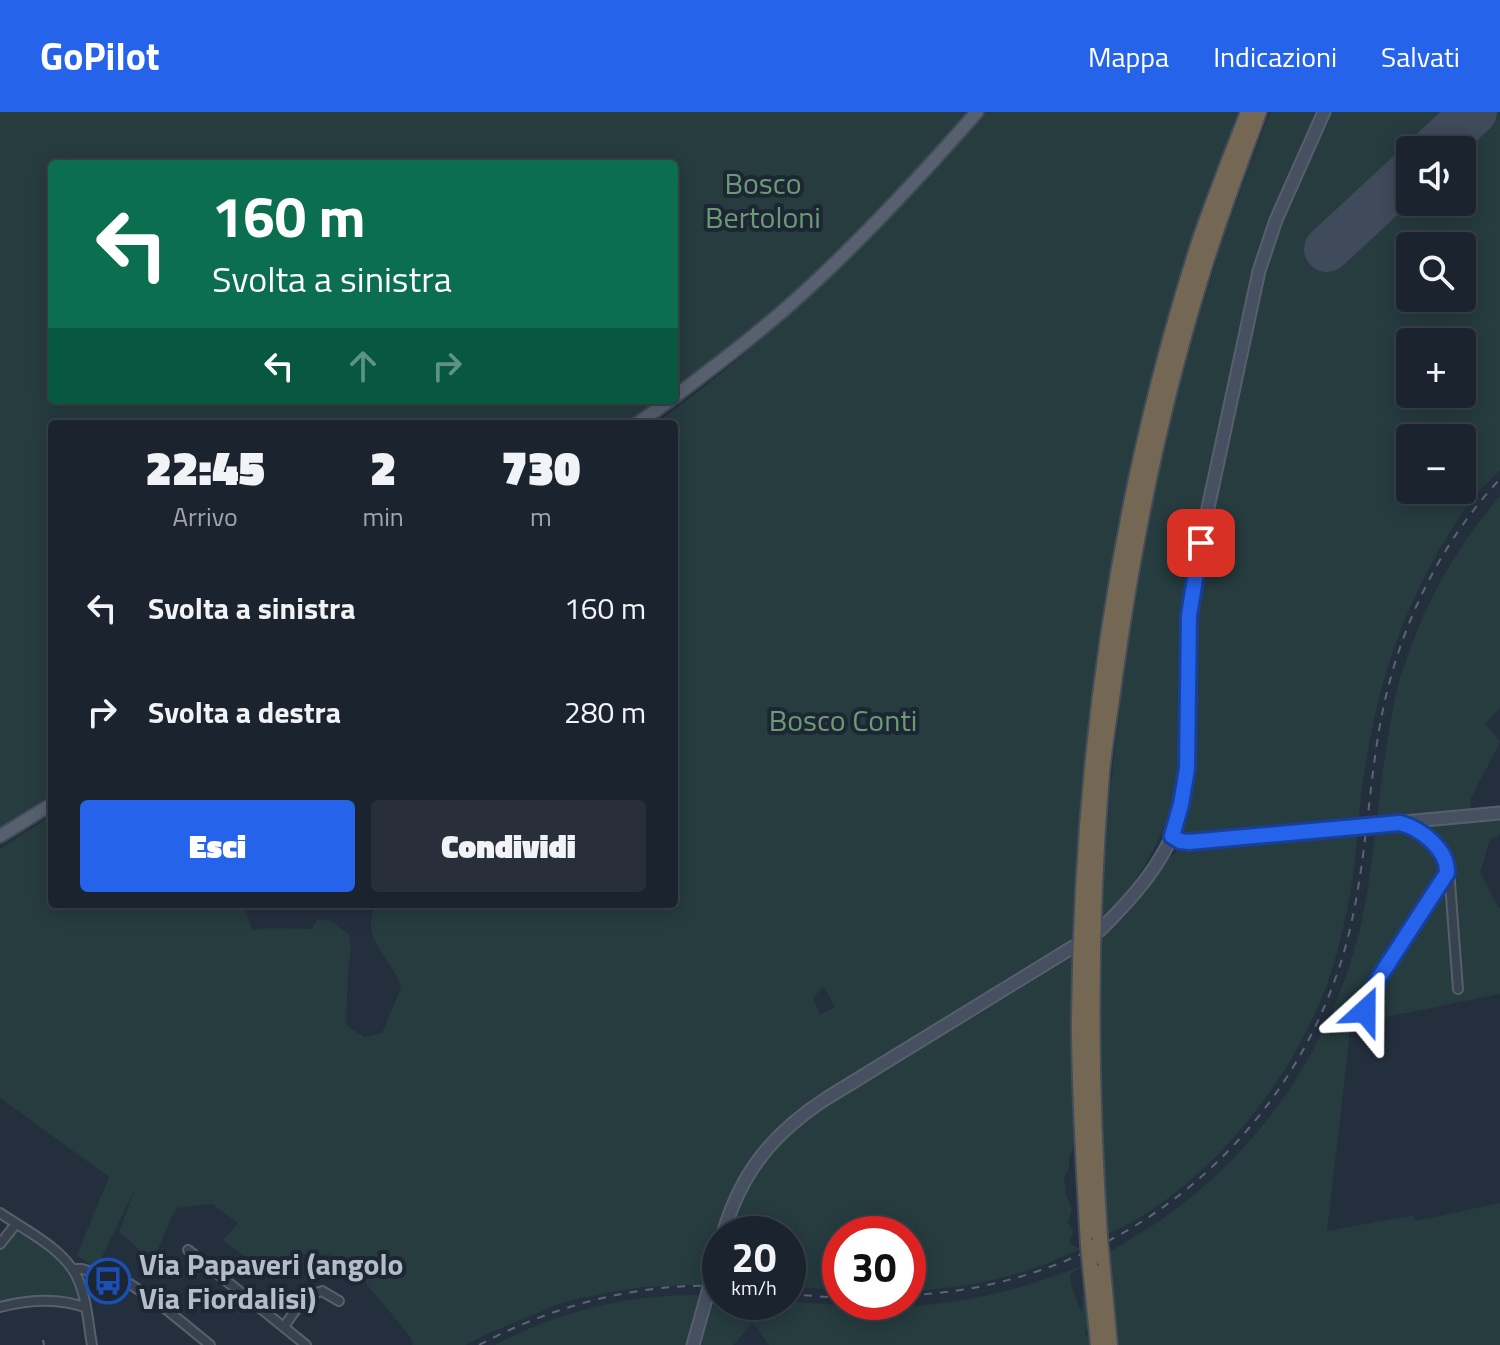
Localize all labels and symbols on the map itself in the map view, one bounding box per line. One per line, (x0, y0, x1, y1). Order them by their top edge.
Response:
park label: Bosco Bertoloni (705, 160, 821, 240)
pin (1167, 509, 1235, 577)
park label: Bosco Conti (769, 697, 917, 743)
position arrow (1323, 969, 1407, 1053)
speed limit sign: 30 (822, 1216, 926, 1320)
place label: Via Papaveri (angolo Via Fiordalisi) (139, 1241, 403, 1321)
bus stop icon: Via Papaveri (angolo Via Fiordalisi) (84, 1257, 132, 1305)

